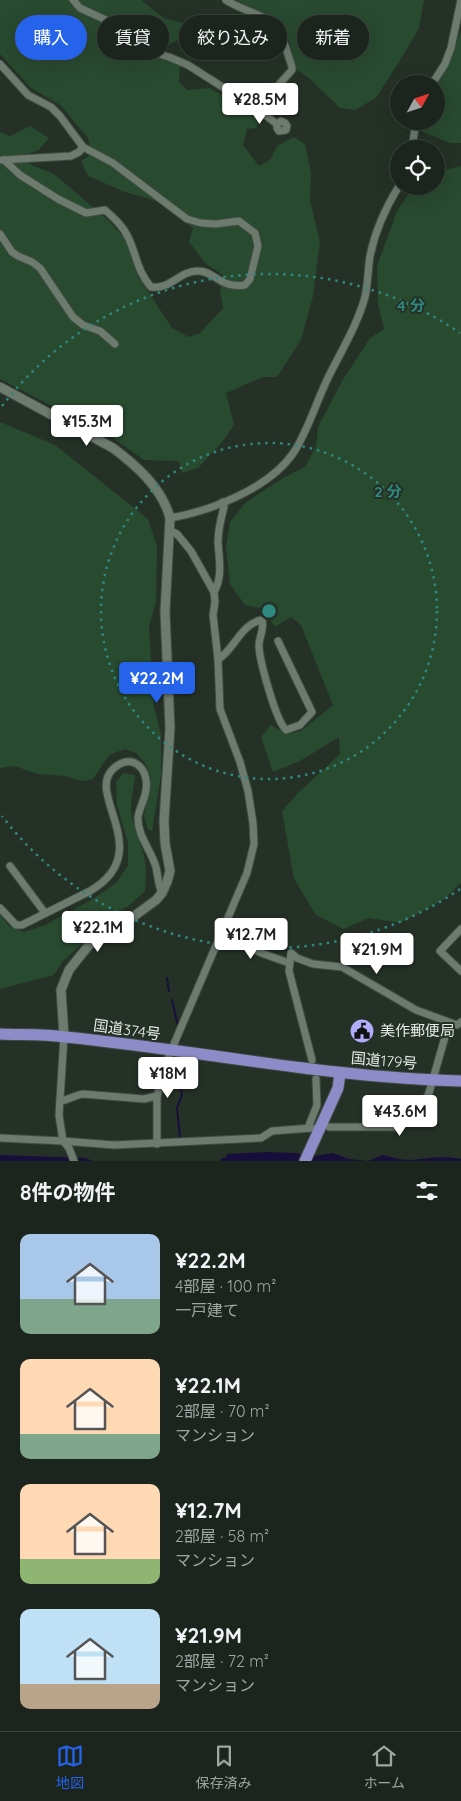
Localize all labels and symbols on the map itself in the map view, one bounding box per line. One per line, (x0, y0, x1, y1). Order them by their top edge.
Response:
north arrow (390, 75, 445, 130)
pin: ¥28.5M (219, 82, 301, 125)
text: 4 分 (397, 296, 425, 315)
pin: ¥15.3M (46, 404, 128, 447)
text: 2 分 (374, 482, 402, 501)
centre of rings (260, 602, 278, 620)
pin: ¥22.2M (116, 662, 198, 704)
pin: ¥22.1M (57, 910, 139, 953)
pin: ¥12.7M (210, 918, 292, 960)
pin: ¥21.9M (336, 932, 418, 975)
street label: 国道374号 (92, 1015, 162, 1044)
public building icon: 美作郵便局 (349, 1018, 375, 1044)
place label: 美作郵便局 (380, 1021, 455, 1040)
street label: 国道179号 (350, 1048, 418, 1073)
pin: ¥18M (138, 1056, 198, 1099)
pin: ¥43.6M (359, 1094, 441, 1137)

